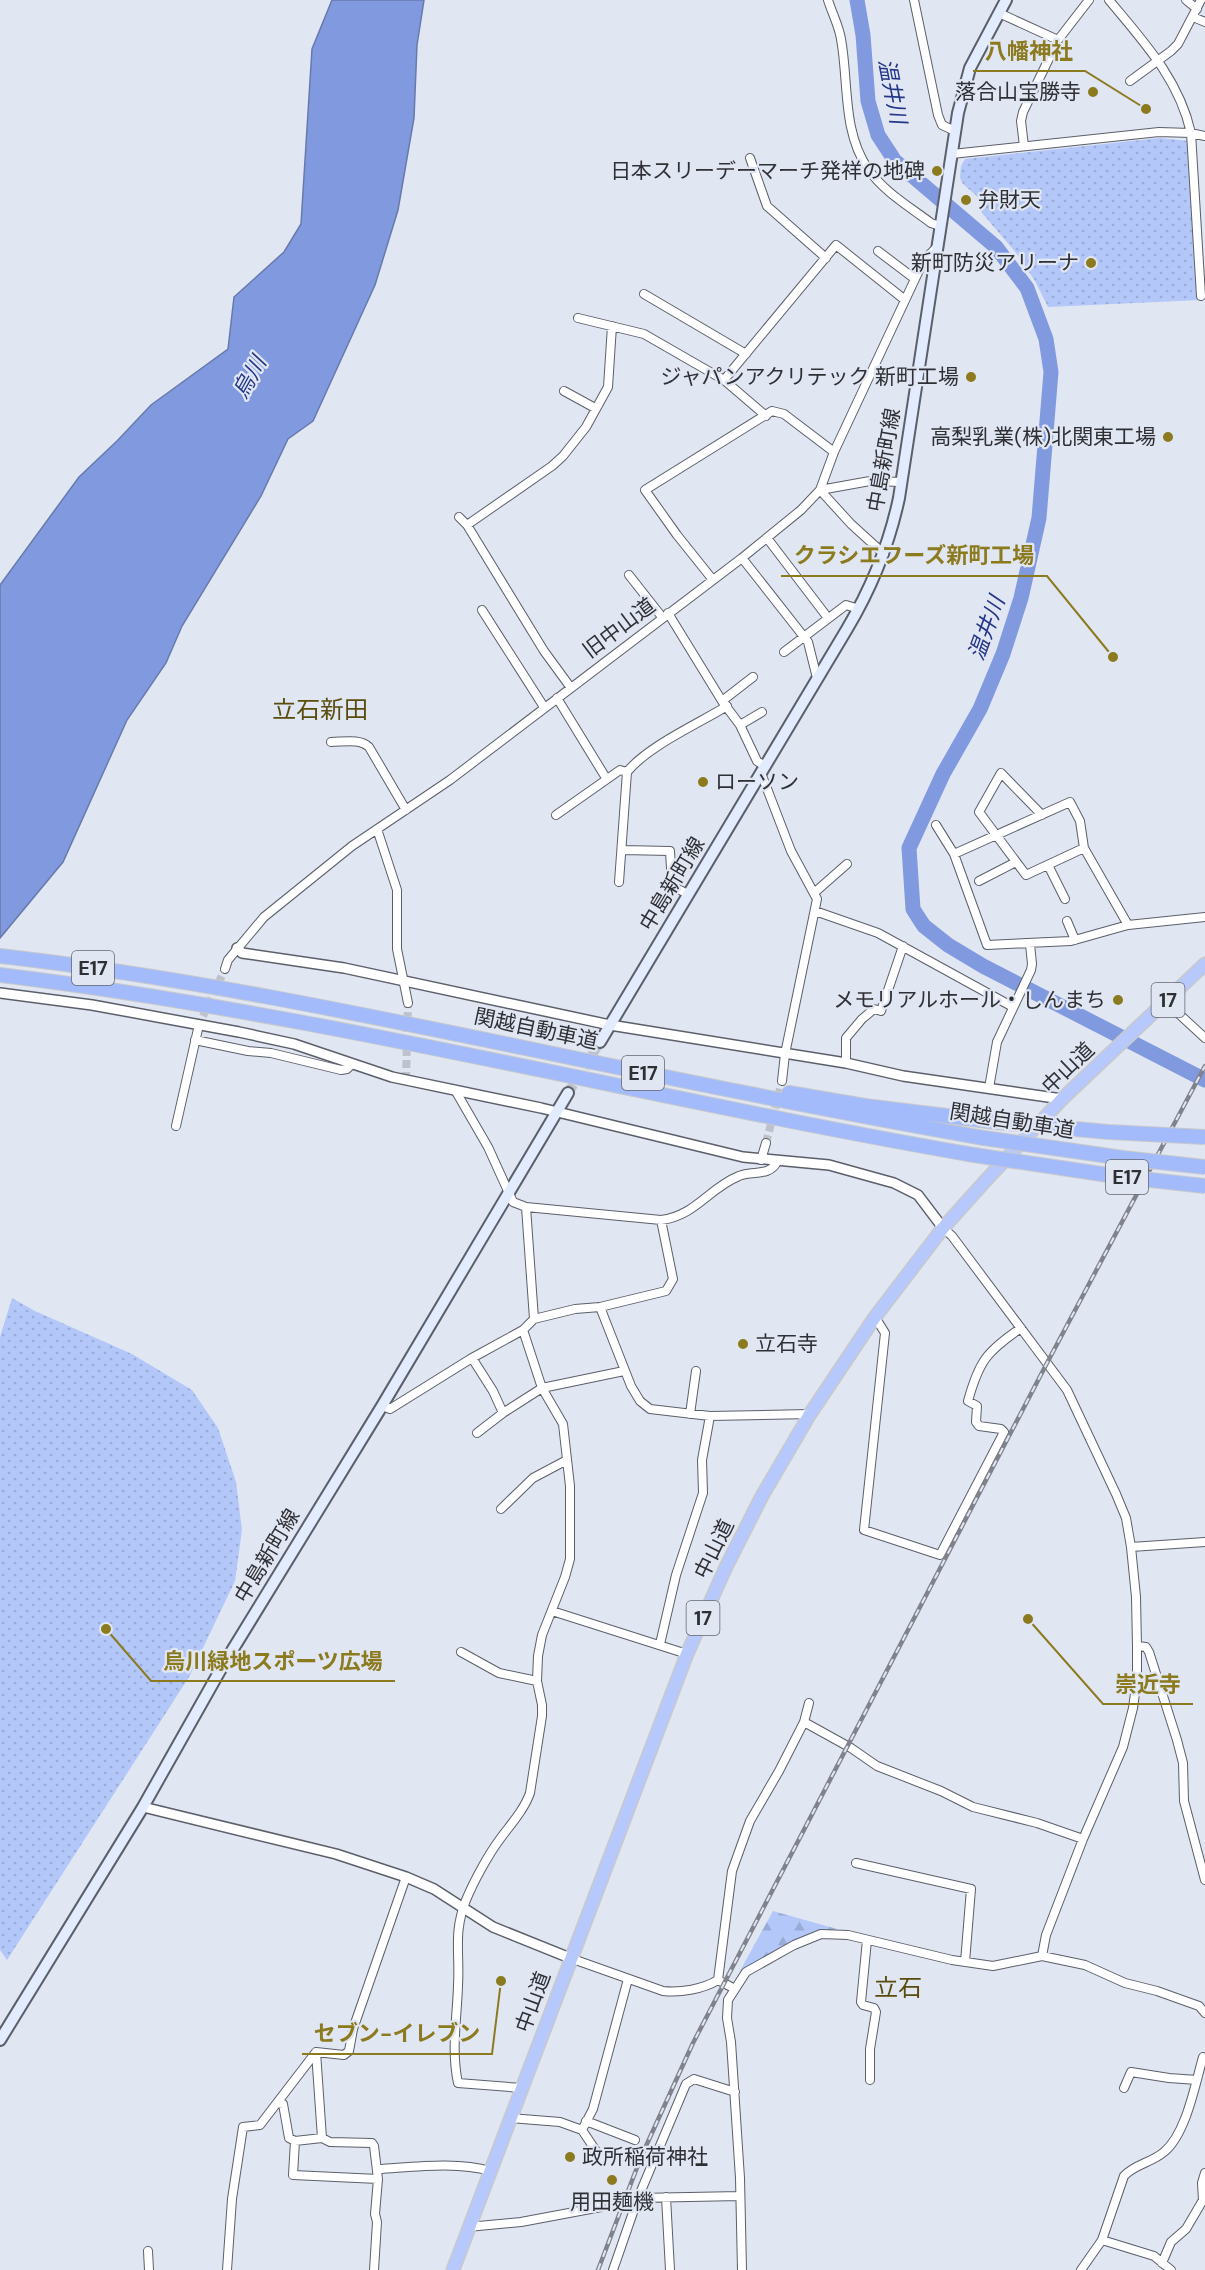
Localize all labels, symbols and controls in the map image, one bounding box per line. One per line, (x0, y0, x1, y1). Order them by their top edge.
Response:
callout: 八幡神社 (973, 31, 1085, 71)
text: 八幡神社 (985, 37, 1073, 66)
water label: 温井川 (872, 56, 913, 128)
place label: 落合山宝勝寺 (955, 78, 1081, 106)
marker: 落合山宝勝寺 (1086, 85, 1100, 99)
place label: 日本スリーデーマーチ発祥の地碑 (610, 157, 925, 185)
marker: 日本スリーデーマーチ発祥の地碑 (930, 164, 944, 178)
place label: 弁財天 (978, 186, 1041, 214)
marker: 弁財天 (959, 193, 973, 207)
place label: 新町防災アリーナ (911, 249, 1079, 277)
marker: 新町防災アリーナ (1084, 256, 1098, 270)
water label: 烏川 (226, 349, 274, 404)
place label: ジャパンアクリテック 新町工場 (660, 363, 959, 391)
marker: ジャパンアクリテック 新町工場 (964, 370, 978, 384)
street label: 中島新町線 (861, 406, 907, 514)
place label: 高梨乳業(株)北関東工場 (930, 423, 1156, 451)
marker: 高梨乳業(株)北関東工場 (1161, 430, 1175, 444)
callout: クラシエフーズ新町工場 (781, 536, 1047, 576)
text: クラシエフーズ新町工場 (794, 541, 1034, 570)
water label: 温井川 (962, 590, 1012, 664)
street label: 旧中山道 (577, 592, 661, 664)
district label: 立石新田 (272, 694, 368, 725)
place label: ローソン (715, 768, 799, 796)
marker: ローソン (696, 775, 710, 789)
street label: 中島新町線 (633, 832, 711, 936)
road number: E17 (72, 951, 114, 985)
road number: 17 (1152, 983, 1184, 1017)
place label: メモリアルホール・しんまち (833, 986, 1106, 1014)
marker: メモリアルホール・しんまち (1111, 993, 1125, 1007)
street label: 関越自動車道 (471, 1002, 601, 1056)
street label: 中山道 (1036, 1036, 1100, 1100)
road number: E17 (622, 1056, 664, 1090)
street label: 関越自動車道 (948, 1097, 1076, 1145)
road number: E17 (1106, 1160, 1148, 1194)
place label: 立石寺 (755, 1330, 818, 1358)
marker: 立石寺 (736, 1337, 750, 1351)
street label: 中島新町線 (228, 1504, 306, 1608)
street label: 中山道 (688, 1515, 740, 1583)
road number: 17 (686, 1601, 720, 1635)
callout: 烏川緑地スポーツ広場 (151, 1641, 395, 1681)
text: 烏川緑地スポーツ広場 (163, 1647, 383, 1676)
callout: 崇近寺 (1103, 1664, 1193, 1704)
text: 崇近寺 (1115, 1670, 1181, 1699)
street label: 中山道 (509, 1968, 557, 2036)
district label: 立石 (874, 1972, 922, 2003)
callout: セブン-イレブン (302, 2014, 492, 2054)
text: セブン-イレブン (314, 2019, 480, 2048)
place label: 政所稲荷神社 (582, 2143, 708, 2171)
marker: 政所稲荷神社 (563, 2150, 577, 2164)
marker: 用田麺機 (605, 2173, 619, 2187)
place label: 用田麺機 (570, 2188, 654, 2216)

